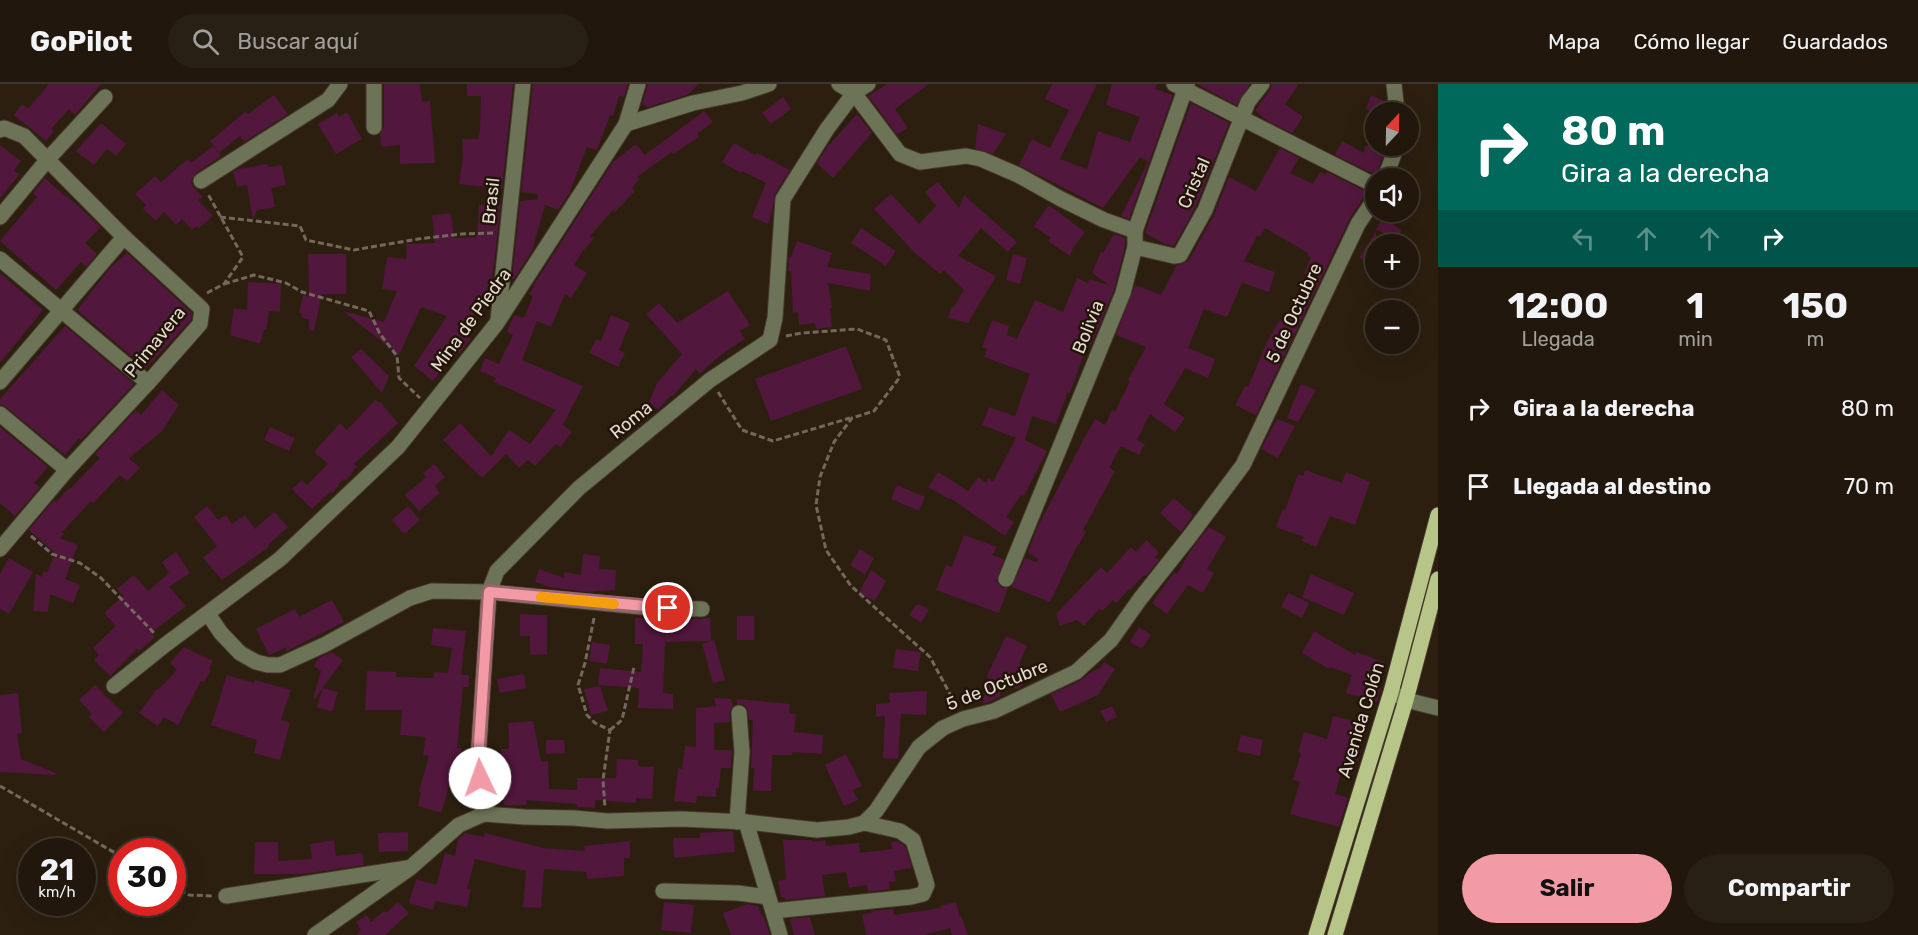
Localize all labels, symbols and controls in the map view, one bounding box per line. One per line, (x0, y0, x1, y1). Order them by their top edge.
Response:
search box (168, 14, 588, 68)
text: GoPilot (30, 25, 132, 58)
icon: search (189, 25, 222, 58)
text: Buscar aquí (237, 28, 358, 55)
text: Mapa (1548, 29, 1600, 54)
text: Cómo llegar (1633, 29, 1749, 54)
text: Guardados (1782, 29, 1888, 54)
north arrow (1365, 102, 1419, 156)
map controls (1365, 102, 1419, 354)
text: 80 m (1561, 106, 1665, 156)
icon: right (1462, 108, 1540, 186)
street label: Cristal (1173, 154, 1215, 212)
text: Gira a la derecha (1561, 157, 1770, 189)
button: sound (1365, 168, 1419, 222)
street label: Brasil (478, 177, 504, 225)
icon: left (1567, 222, 1600, 255)
icon: ahead (1630, 222, 1663, 255)
icon: ahead (1693, 222, 1726, 255)
icon: right (1756, 222, 1789, 255)
button: + (1365, 234, 1419, 288)
street label: 5 de Octubre (1261, 260, 1327, 366)
street label: Mina de Piedra (426, 264, 516, 376)
text: 12:00 (1508, 284, 1608, 327)
text: 1 (1687, 284, 1705, 327)
text: 150 (1783, 284, 1848, 327)
street label: Bolivia (1067, 297, 1109, 357)
button: − (1365, 300, 1419, 354)
street label: Primavera (120, 302, 190, 382)
text: Llegada (1521, 327, 1595, 351)
text: min (1678, 327, 1713, 351)
text: m (1807, 327, 1824, 351)
icon: right (1462, 392, 1495, 425)
text: Gira a la derecha (1513, 395, 1694, 422)
text: 80 m (1841, 395, 1894, 422)
street label: Roma (605, 396, 657, 444)
icon: arrive (1462, 470, 1495, 503)
text: Llegada al destino (1513, 473, 1711, 500)
text: 70 m (1844, 473, 1894, 500)
pin (642, 582, 693, 633)
icon: arrive (651, 591, 684, 624)
street label: 5 de Octubre (943, 655, 1051, 715)
street label: Avenida Colón (1333, 660, 1389, 780)
position arrow (448, 746, 512, 810)
speed limit sign: 30 (108, 838, 186, 916)
text: 21 (40, 852, 74, 888)
button: Salir (1462, 854, 1672, 923)
button: Compartir (1684, 854, 1894, 923)
text: km/h (38, 883, 76, 901)

